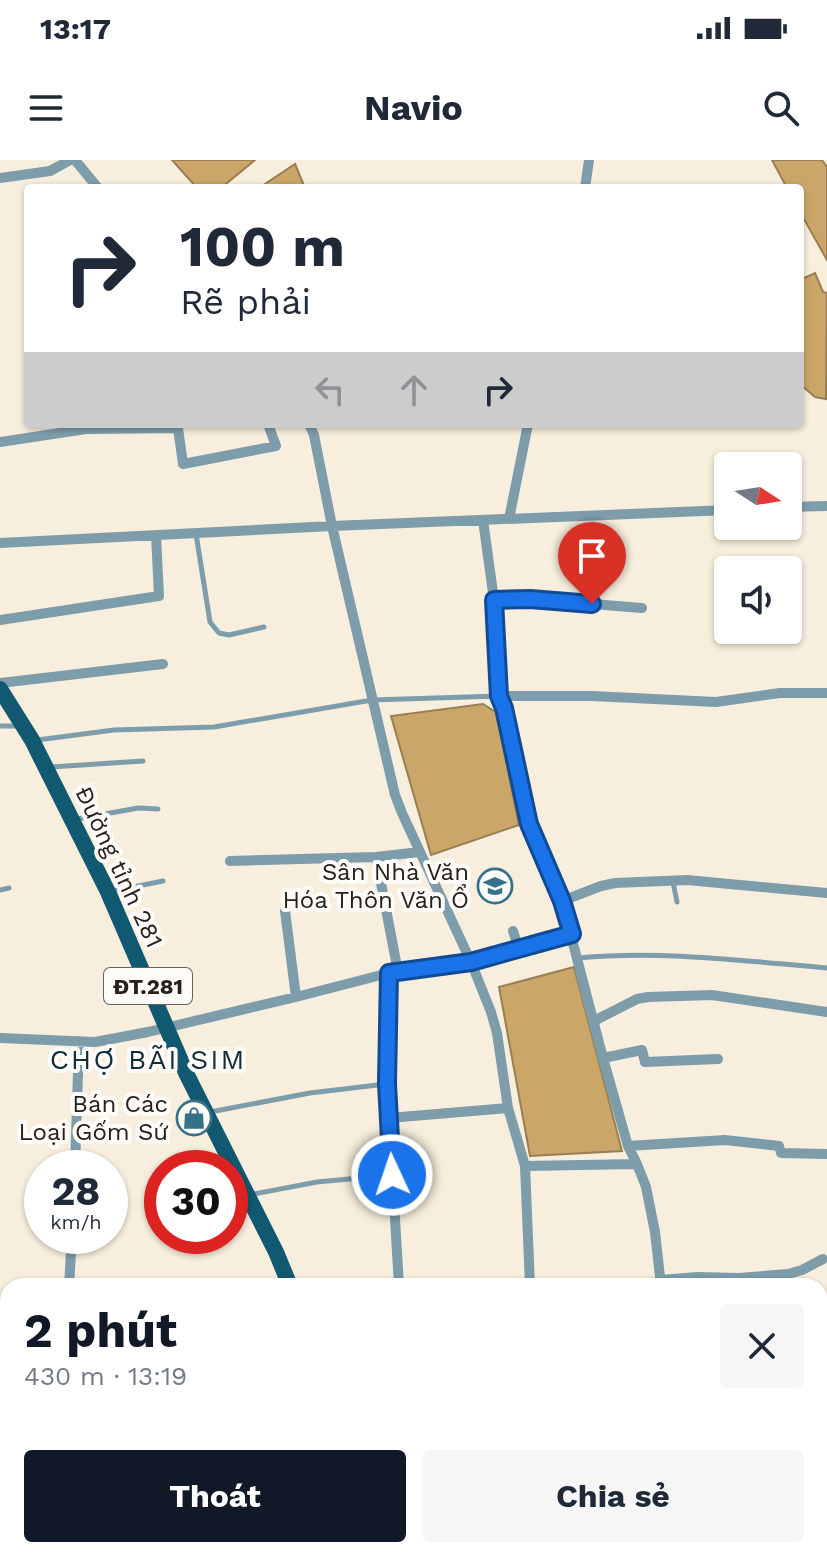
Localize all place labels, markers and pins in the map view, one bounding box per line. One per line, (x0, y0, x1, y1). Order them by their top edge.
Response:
pin (558, 522, 626, 604)
place label: Sân Nhà Văn Hóa Thôn Văn Ổ (282, 858, 469, 914)
school or university icon: Sân Nhà Văn Hóa Thôn Văn Ổ (476, 867, 514, 905)
place label: Bán Các Loại Gốm Sứ (19, 1090, 168, 1146)
shop icon: Bán Các Loại Gốm Sứ (175, 1099, 213, 1137)

